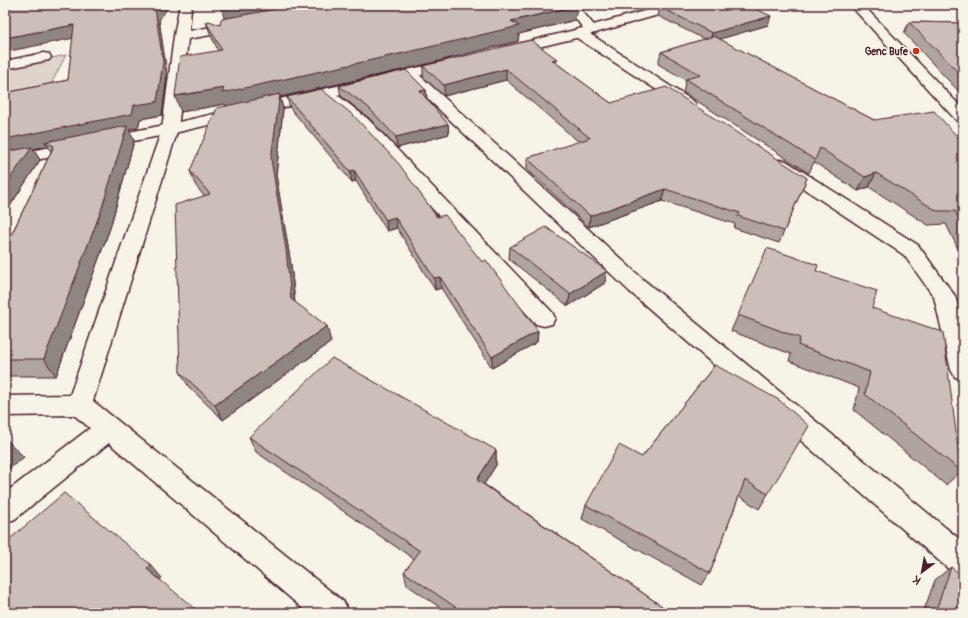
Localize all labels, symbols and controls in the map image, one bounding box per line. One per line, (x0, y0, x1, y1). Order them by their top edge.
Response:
place label: Genc Bufe (865, 46, 909, 58)
marker: Genc Bufe (911, 46, 921, 56)
north arrow (902, 552, 942, 592)
text: K (910, 573, 923, 587)

